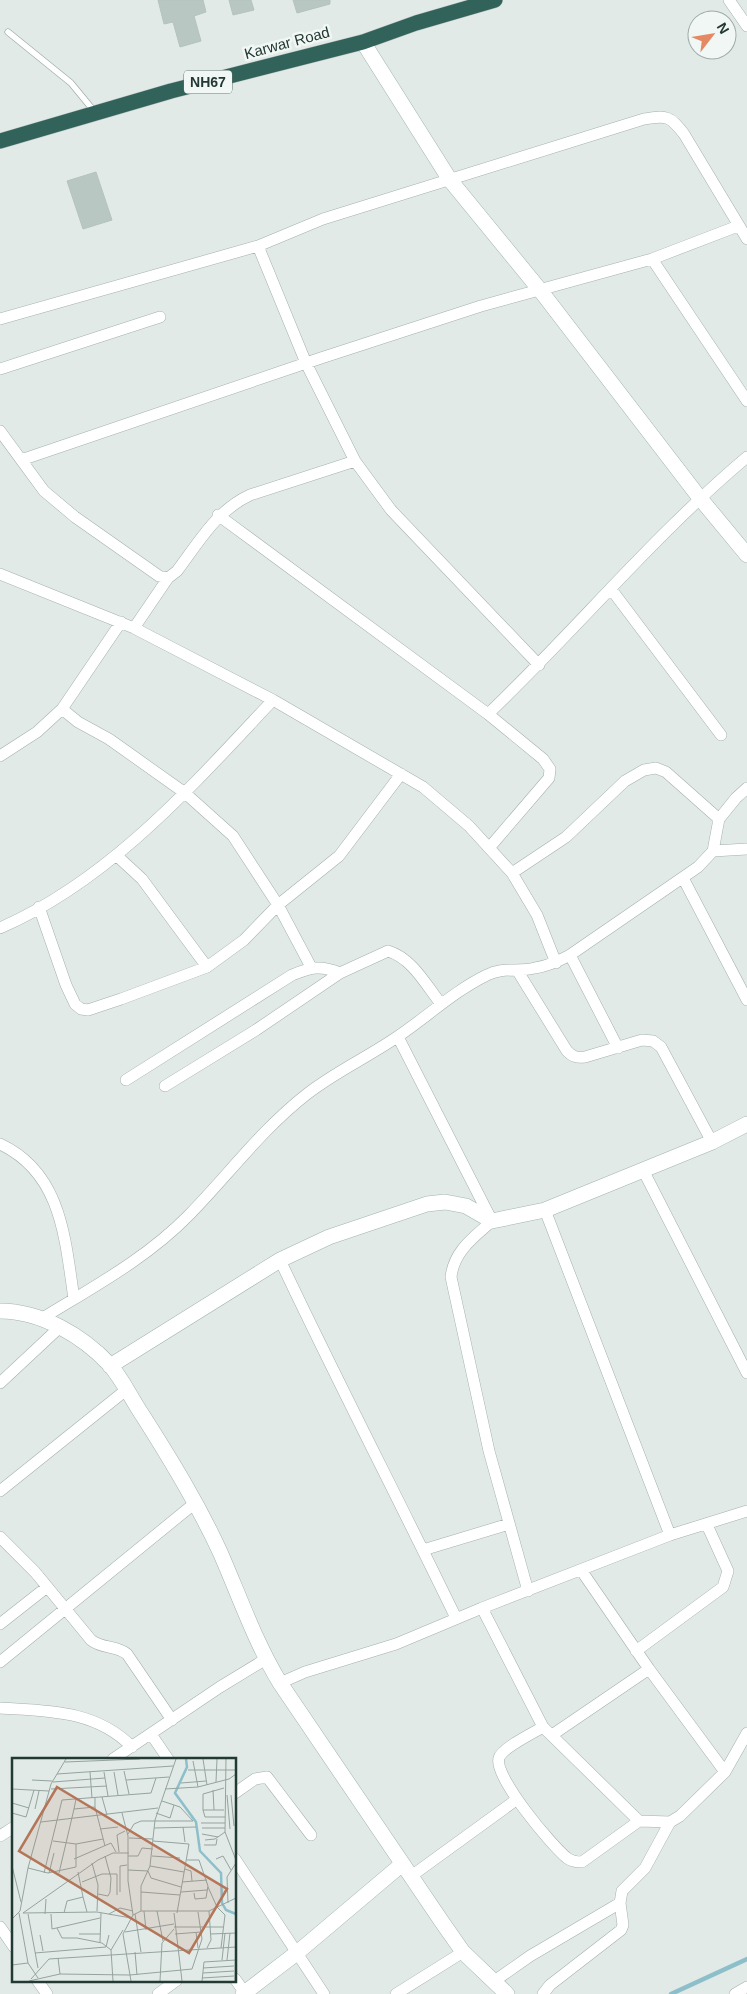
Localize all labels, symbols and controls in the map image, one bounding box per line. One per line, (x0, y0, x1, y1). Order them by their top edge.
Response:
north arrow (687, 10, 737, 60)
text: N (714, 20, 733, 37)
street label: Karwar Road (242, 23, 331, 62)
road number: NH67 (184, 70, 232, 94)
inset map (12, 1758, 236, 1982)

